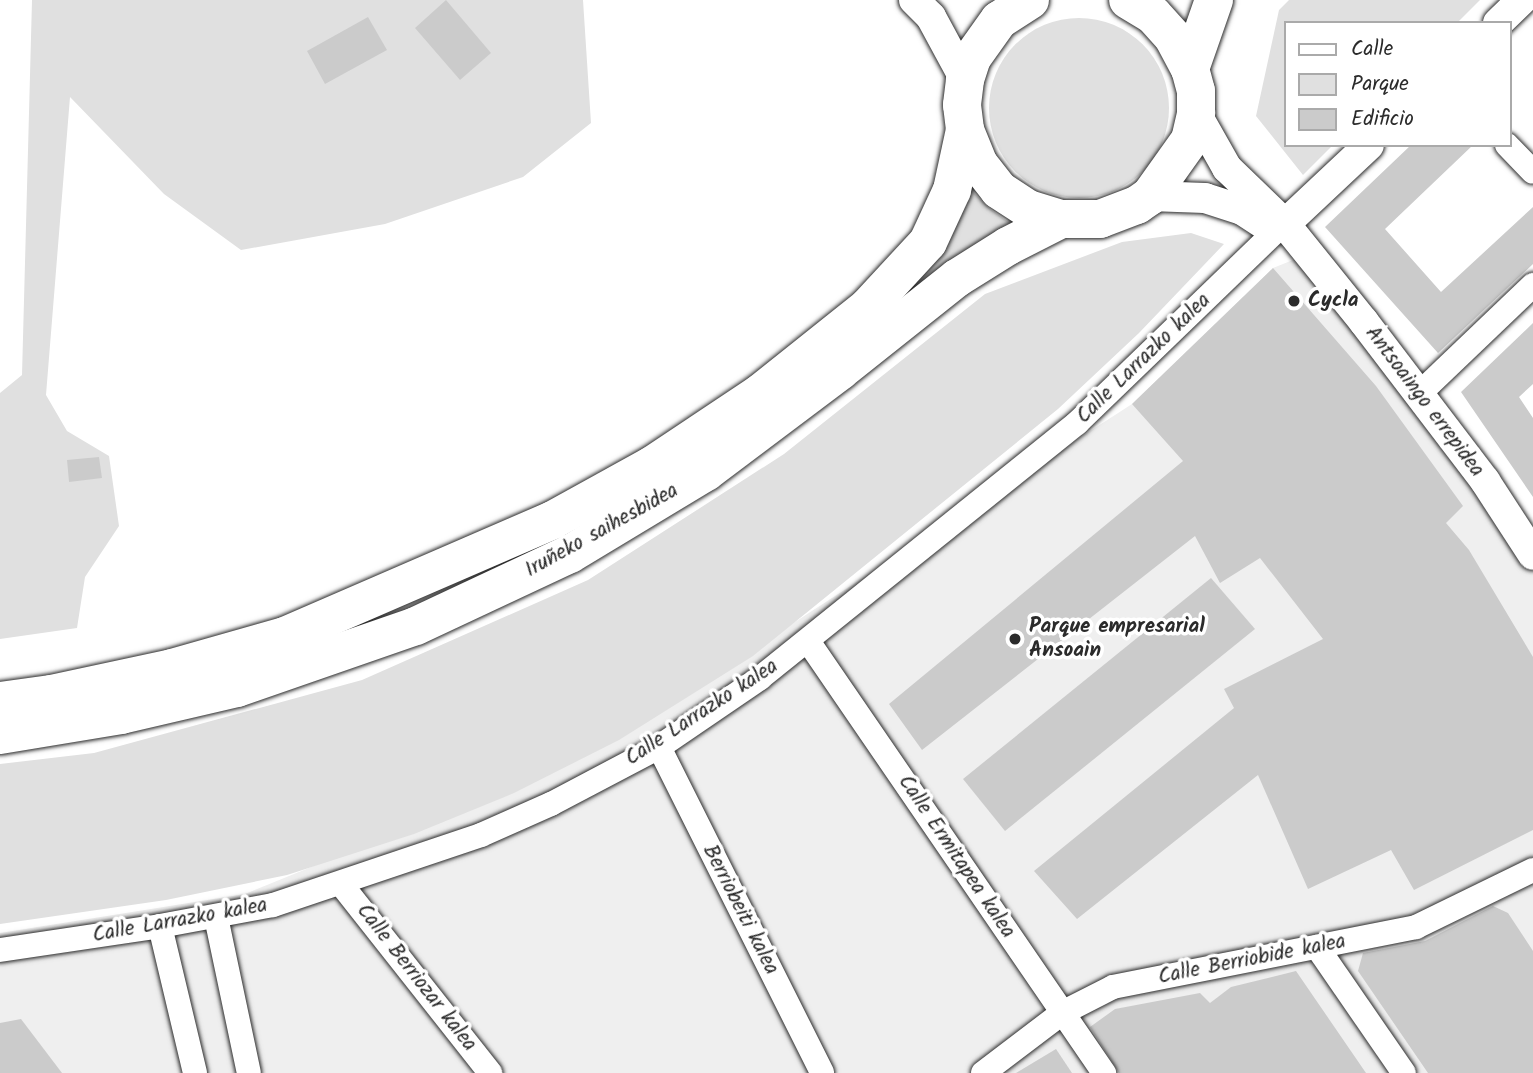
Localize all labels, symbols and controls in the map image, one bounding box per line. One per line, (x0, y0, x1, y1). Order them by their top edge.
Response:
legend (1284, 21, 1512, 147)
text: Calle (1351, 33, 1393, 66)
text: Parque (1351, 68, 1409, 101)
text: Edificio (1351, 103, 1414, 136)
place label: Cycla (1308, 288, 1358, 314)
street label: Calle Larrazko kalea (1072, 289, 1216, 429)
marker: Cycla (1286, 293, 1302, 309)
street label: Antsoaingo errepidea (1359, 322, 1489, 482)
street label: Iruñeko saihesbidea (521, 478, 683, 584)
place label: Parque empresarial Ansoain (1029, 614, 1205, 664)
marker: Parque empresarial Ansoain (1007, 631, 1023, 647)
street label: Calle Larrazko kalea (621, 654, 783, 772)
street label: Calle Ermitapea kalea (892, 771, 1020, 943)
street label: Berriobeiti kalea (696, 841, 784, 979)
street label: Calle Larrazko kalea (91, 893, 269, 949)
street label: Calle Berriozar kalea (351, 899, 481, 1057)
street label: Calle Berriobide kalea (1156, 929, 1348, 991)

